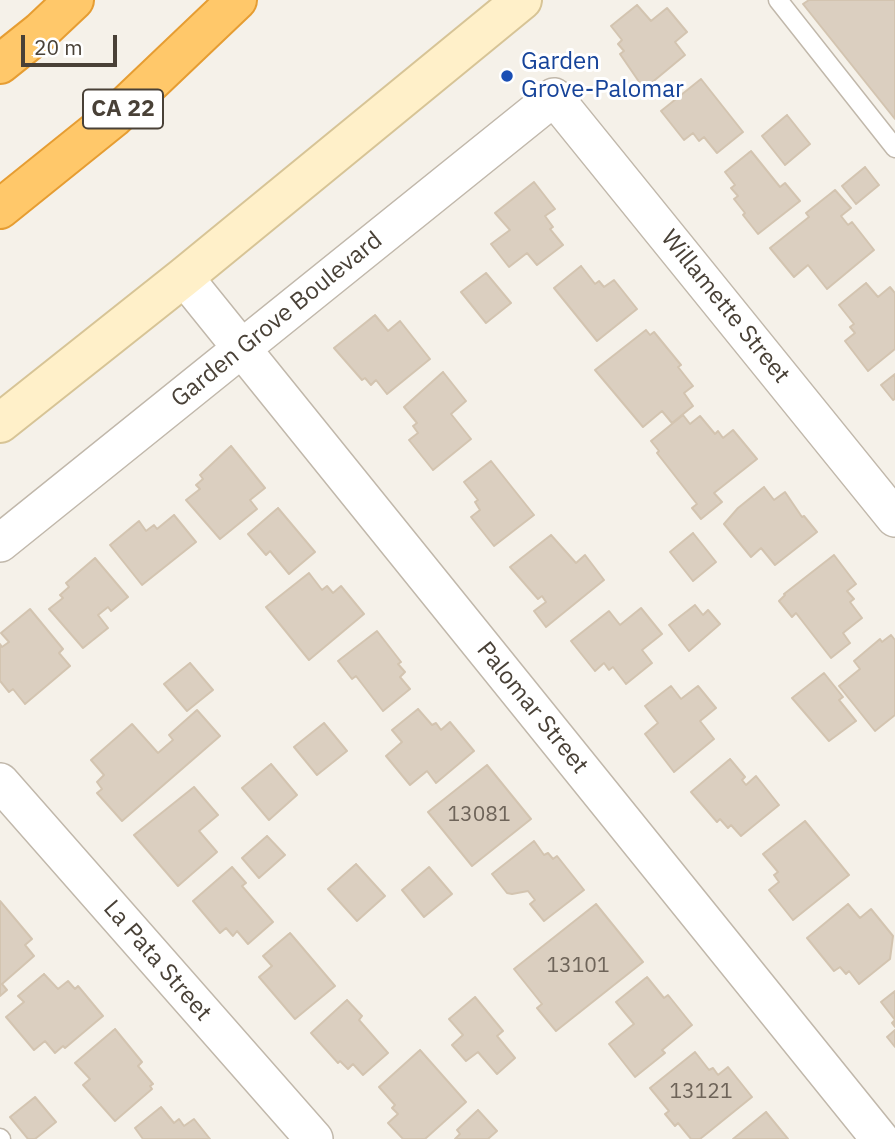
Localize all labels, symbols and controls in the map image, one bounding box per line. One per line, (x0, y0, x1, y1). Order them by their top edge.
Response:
scale bar (24, 21, 121, 65)
text: 20 m (34, 33, 83, 61)
place label: Garden Grove-Palomar (521, 48, 684, 104)
marker: Garden Grove-Palomar (499, 68, 515, 84)
road number: CA 22 (83, 90, 163, 128)
street label: Willamette Street (655, 225, 795, 389)
street label: Garden Grove Boulevard (166, 226, 388, 414)
street label: Palomar Street (470, 636, 594, 780)
house number: 13081 (448, 802, 510, 828)
street label: La Pata Street (97, 895, 217, 1027)
house number: 13101 (547, 953, 609, 979)
house number: 13121 (670, 1079, 732, 1105)

